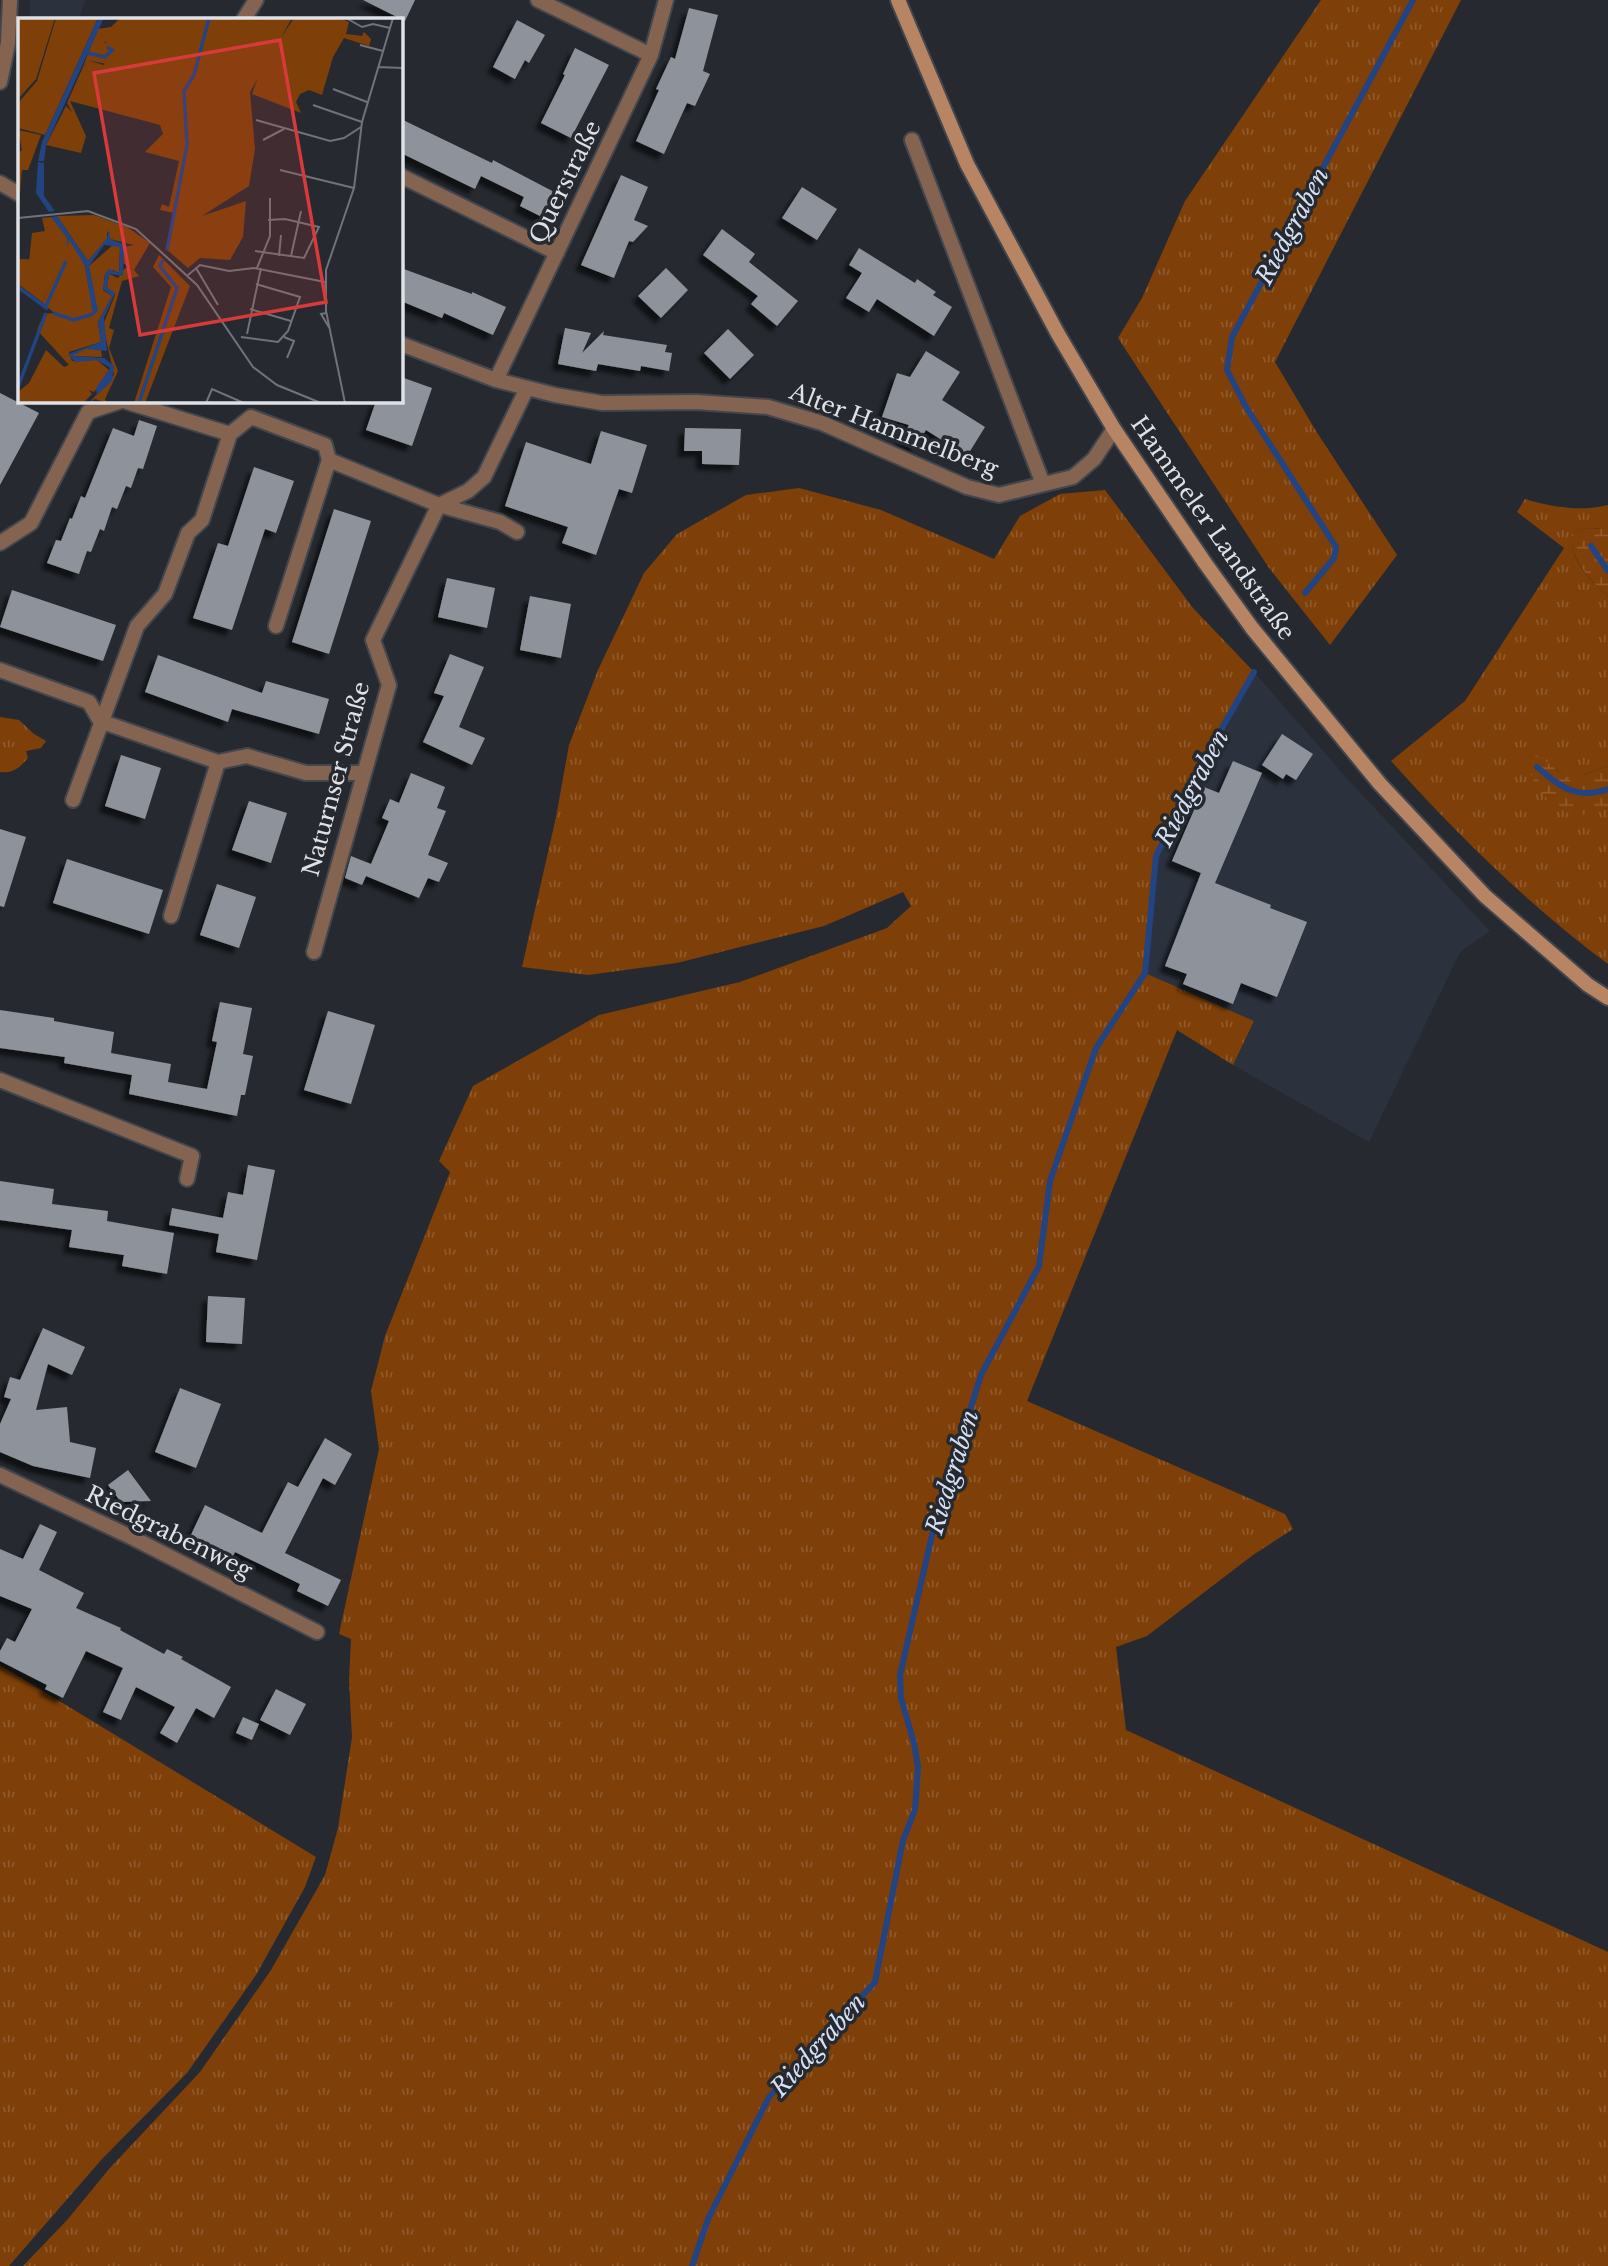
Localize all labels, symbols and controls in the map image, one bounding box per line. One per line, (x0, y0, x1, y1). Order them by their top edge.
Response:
inset map (18, 18, 402, 402)
street label: Querstraße (523, 116, 607, 248)
water label: Riedgraben (1249, 163, 1335, 290)
street label: Alter Hammelberg (785, 377, 1002, 483)
street label: Hammeler Landstraße (1125, 411, 1301, 645)
street label: Naturnser Straße (297, 679, 375, 879)
water label: Riedgraben (1149, 725, 1235, 852)
water label: Riedgraben (919, 1407, 985, 1538)
street label: Riedgrabenweg (81, 1480, 257, 1585)
water label: Riedgraben (764, 1988, 872, 2103)

